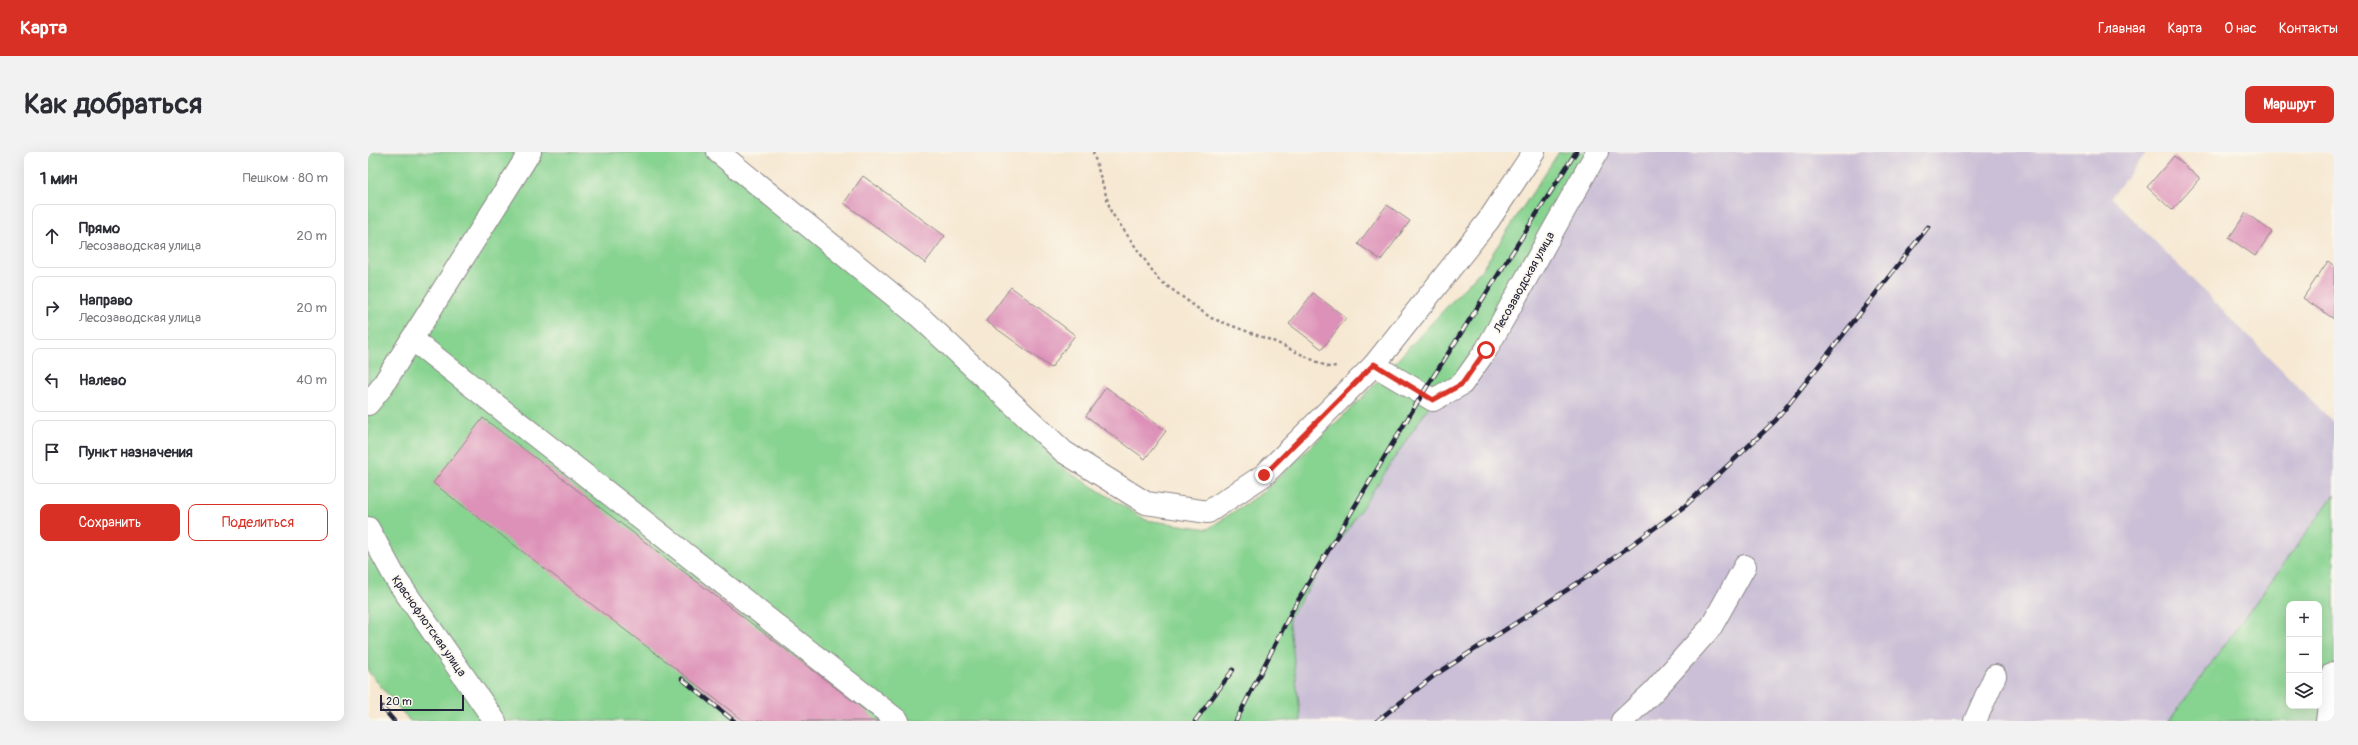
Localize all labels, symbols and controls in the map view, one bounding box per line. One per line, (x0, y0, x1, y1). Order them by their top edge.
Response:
text: Карта (20, 16, 67, 40)
text: Главная (2098, 20, 2145, 37)
text: Карта (2167, 20, 2202, 37)
text: О нас (2224, 20, 2257, 37)
text: Контакты (2279, 20, 2338, 37)
button: Маршрут (2245, 86, 2334, 123)
text: Как добраться (24, 87, 202, 122)
text: 1 мин (40, 168, 78, 189)
text: Пешком · 80 m (243, 170, 328, 186)
text: Прямо (79, 219, 120, 238)
icon: ahead (41, 225, 63, 247)
text: 20 m (296, 228, 327, 244)
street label: Лесозаводская улица (1490, 229, 1558, 336)
text: Лесозаводская улица (79, 238, 201, 254)
text: Направо (79, 291, 133, 310)
icon: right (41, 297, 63, 319)
text: 20 m (296, 300, 327, 316)
text: Лесозаводская улица (79, 310, 201, 326)
route start (1477, 341, 1495, 359)
icon: left (41, 369, 63, 391)
text: Налево (79, 371, 126, 390)
text: 40 m (296, 372, 327, 388)
icon: arrive (41, 441, 63, 463)
text: Пункт назначения (79, 443, 193, 462)
route end (1255, 466, 1273, 484)
button: Сохранить (40, 504, 180, 541)
button: Поделиться (188, 504, 328, 541)
street label: Краснофлотская улица (388, 573, 469, 680)
map controls (2286, 601, 2322, 709)
button: + (2286, 601, 2322, 637)
button: − (2286, 637, 2322, 673)
button: layers (2286, 673, 2322, 709)
scale bar (380, 693, 464, 712)
text: 20 m (386, 695, 412, 708)

